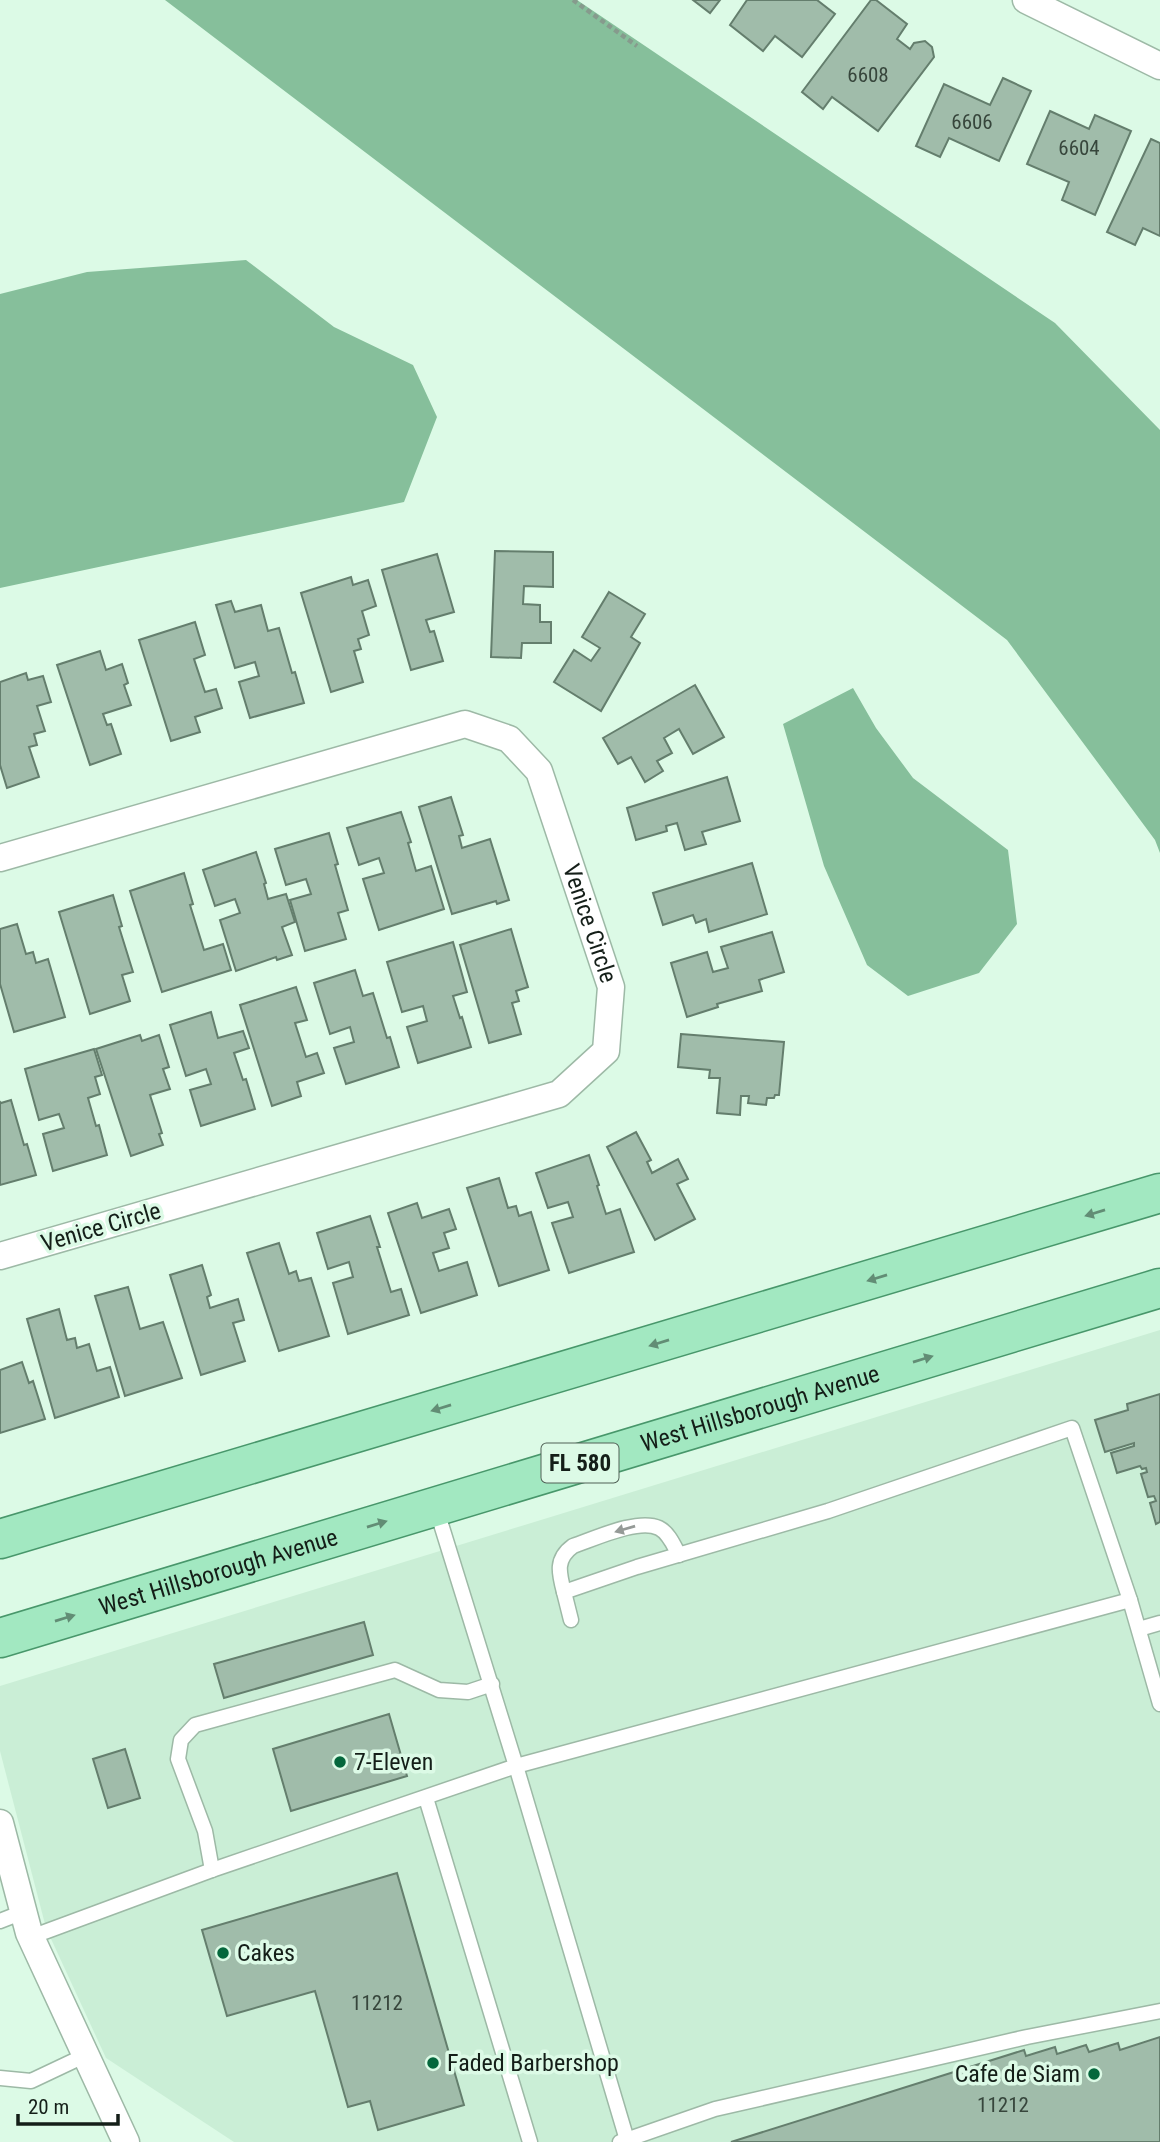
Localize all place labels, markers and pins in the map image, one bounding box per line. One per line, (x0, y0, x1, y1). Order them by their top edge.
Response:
place label: 7-Eleven (354, 1748, 433, 1776)
marker: 7-Eleven (332, 1754, 348, 1770)
place label: Cakes (237, 1939, 295, 1967)
marker: Cakes (215, 1945, 231, 1961)
place label: Faded Barbershop (447, 2049, 619, 2077)
marker: Faded Barbershop (425, 2055, 441, 2071)
place label: Cafe de Siam (955, 2060, 1080, 2088)
marker: Cafe de Siam (1086, 2066, 1102, 2082)

